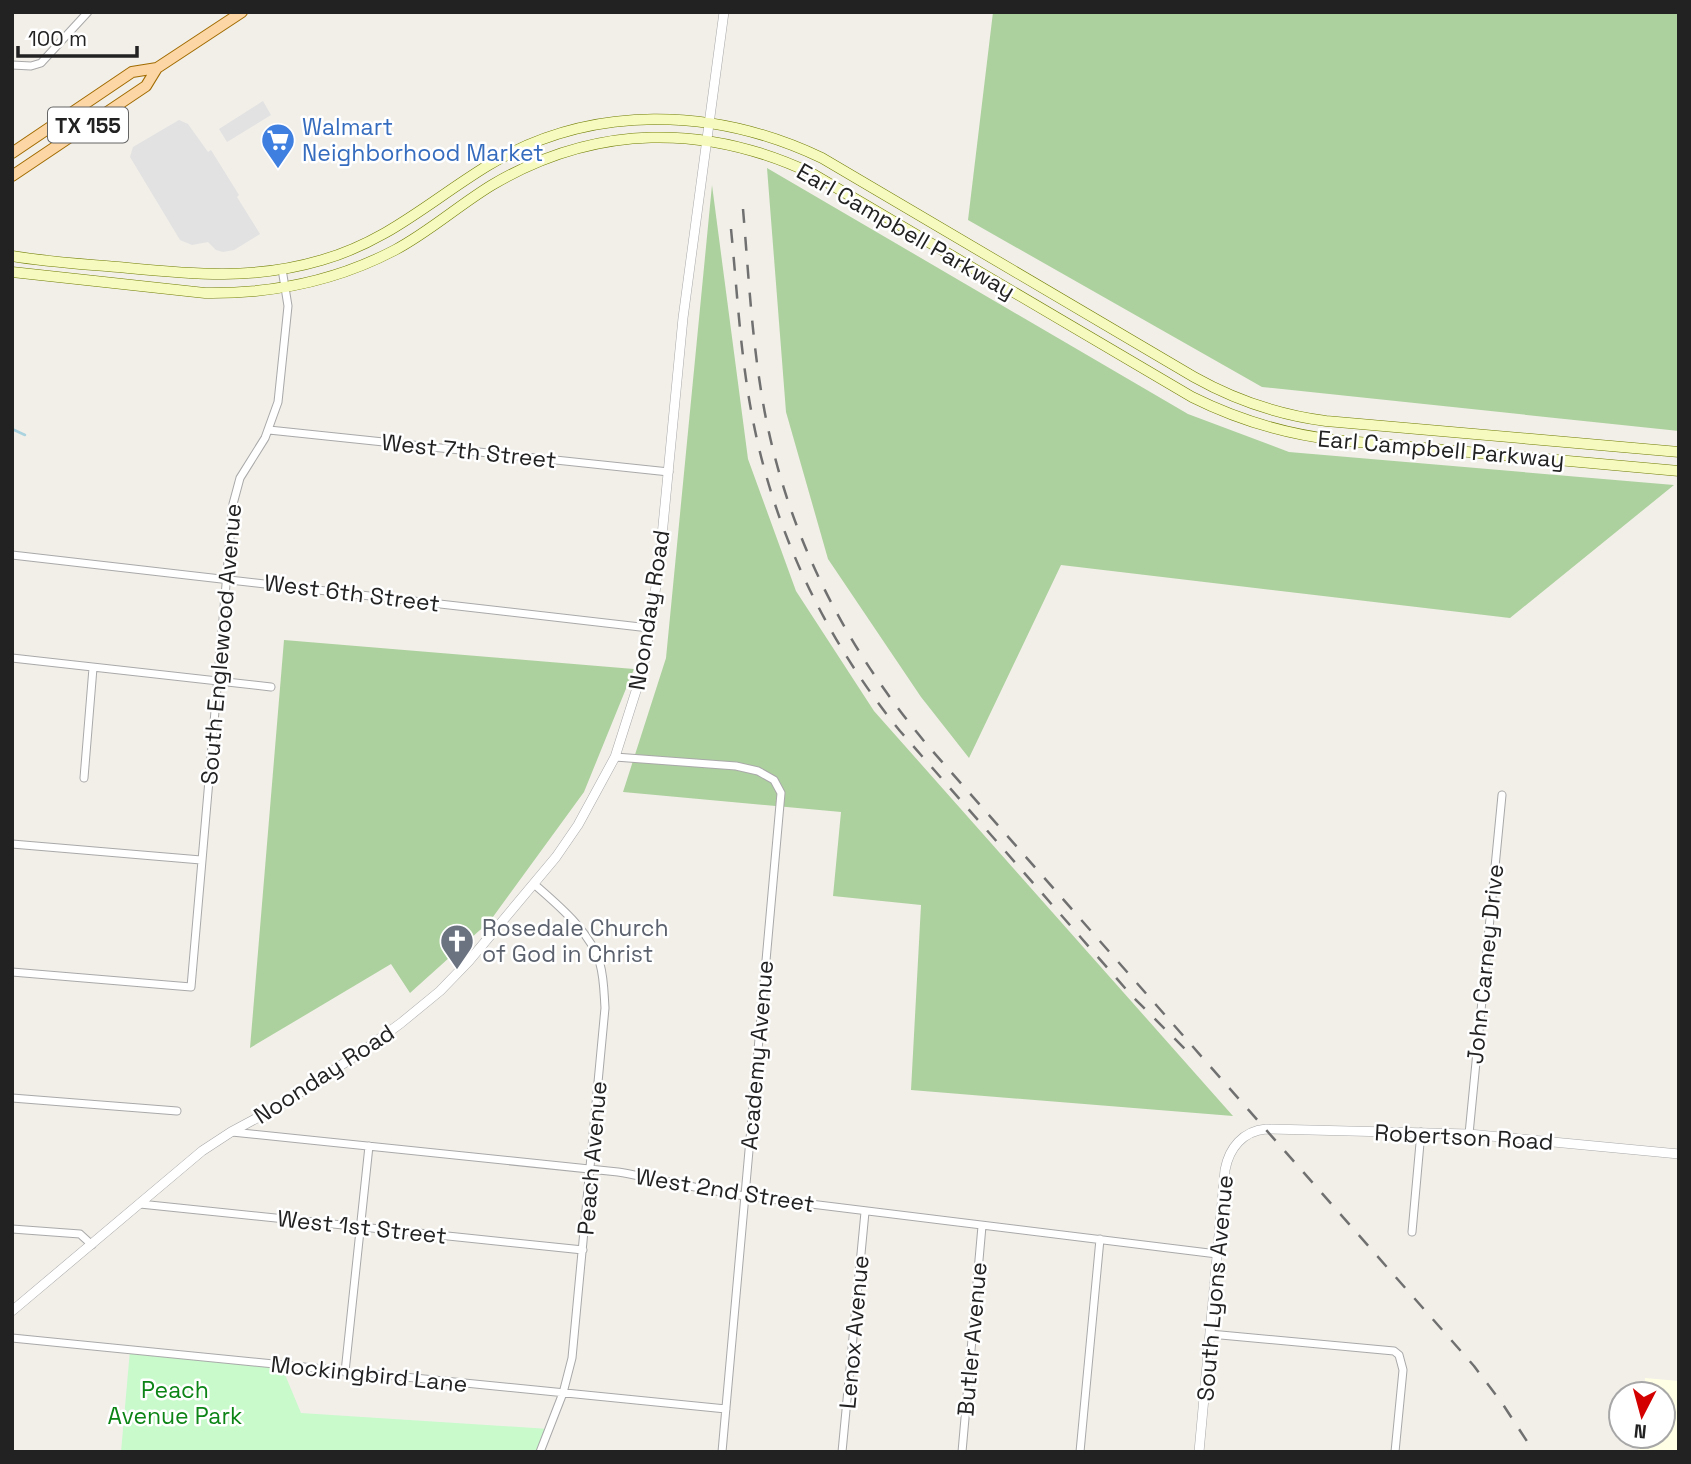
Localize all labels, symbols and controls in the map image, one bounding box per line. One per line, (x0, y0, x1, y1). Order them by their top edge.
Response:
scale bar (18, 14, 136, 58)
text: 100 m (28, 25, 87, 52)
road number: TX 155 (48, 108, 128, 142)
place label: Walmart Neighborhood Market (302, 112, 544, 168)
supermarket icon: Walmart Neighborhood Market (259, 121, 297, 170)
street label: Earl Campbell Parkway (791, 156, 1021, 306)
street label: Earl Campbell Parkway (1316, 423, 1566, 475)
street label: West 7th Street (380, 427, 558, 475)
street label: South Englewood Avenue (194, 502, 248, 786)
street label: Noonday Road (622, 528, 676, 692)
street label: West 6th Street (262, 567, 442, 619)
street label: John Carney Drive (1460, 863, 1510, 1065)
place label: Rosedale Church of God in Christ (482, 913, 669, 969)
church icon: Rosedale Church of God in Christ (438, 922, 476, 971)
street label: Academy Avenue (734, 959, 780, 1151)
street label: Noonday Road (248, 1017, 400, 1131)
street label: Peach Avenue (570, 1080, 614, 1236)
street label: Robertson Road (1374, 1117, 1554, 1157)
street label: West 2nd Street (633, 1161, 817, 1219)
street label: South Lyons Avenue (1190, 1174, 1240, 1402)
street label: West 1st Street (276, 1203, 448, 1251)
street label: Lenox Avenue (832, 1254, 876, 1410)
street label: Butler Avenue (950, 1261, 994, 1417)
street label: Mockingbird Lane (269, 1349, 469, 1399)
park label: Peach Avenue Park (108, 1375, 242, 1431)
north arrow (1607, 1380, 1677, 1450)
text: N (1633, 1418, 1648, 1445)

